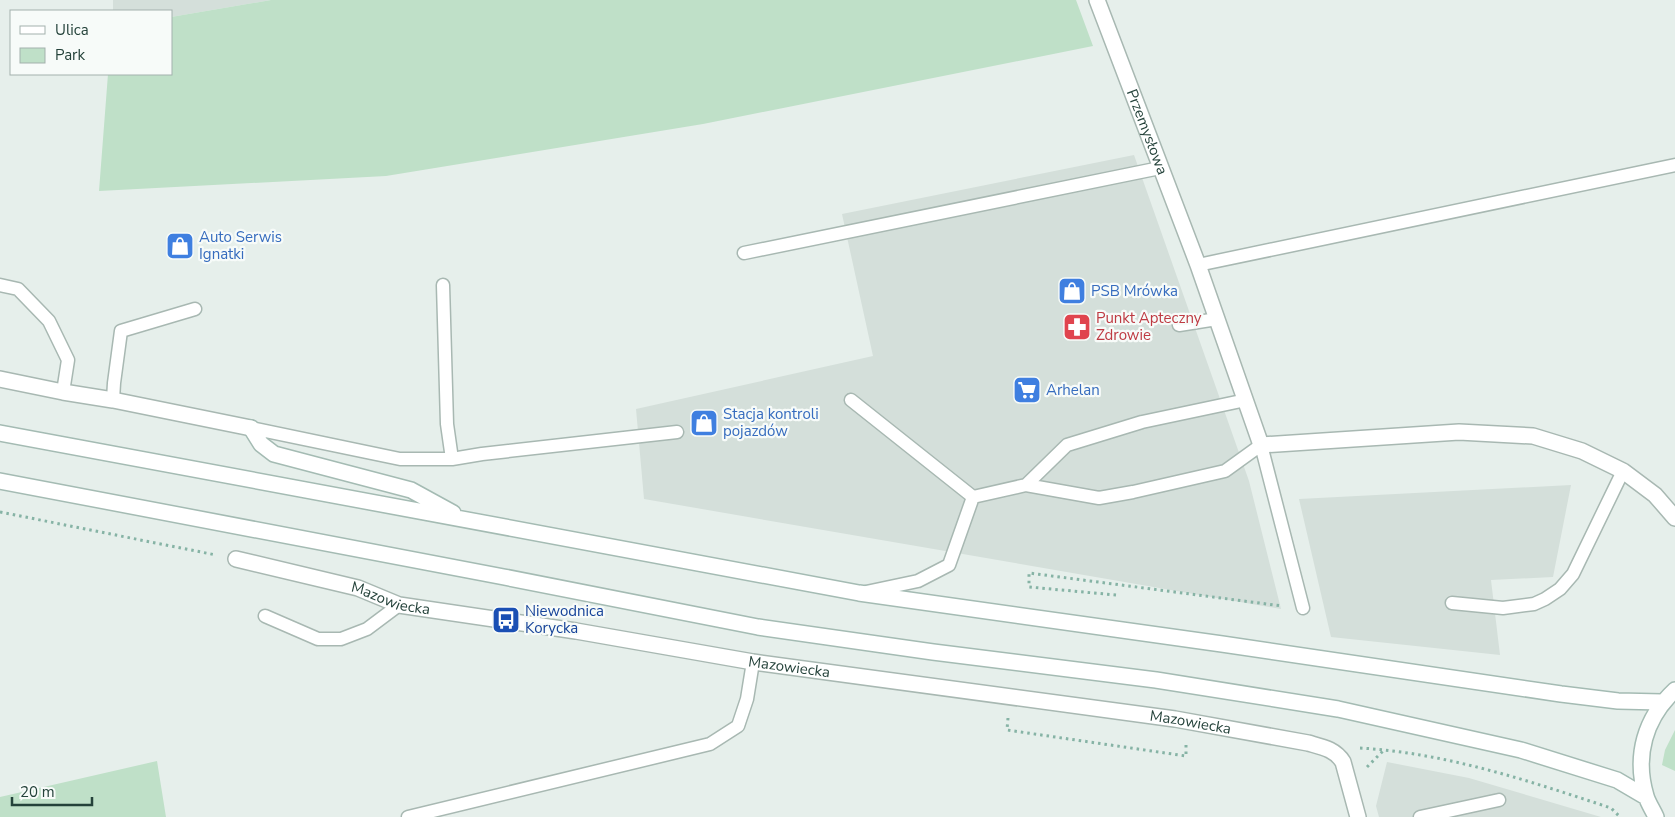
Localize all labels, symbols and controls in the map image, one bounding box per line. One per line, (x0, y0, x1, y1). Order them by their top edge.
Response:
legend (10, 10, 172, 75)
text: Ulica (55, 20, 89, 40)
text: Park (55, 45, 85, 65)
street label: Przemysłowa (1122, 86, 1173, 177)
place label: Auto Serwis Ignatki (199, 227, 282, 264)
shop icon: Auto Serwis Ignatki (165, 231, 195, 261)
shop icon: PSB Mrówka (1057, 276, 1087, 306)
place label: PSB Mrówka (1091, 281, 1178, 301)
place label: Punkt Apteczny Zdrowie (1096, 308, 1202, 345)
pharmacy icon: Punkt Apteczny Zdrowie (1062, 312, 1092, 342)
supermarket icon: Arhelan (1012, 375, 1042, 405)
place label: Arhelan (1046, 380, 1100, 400)
place label: Stacja kontroli pojazdów (723, 404, 819, 441)
shop icon: Stacja kontroli pojazdów (689, 408, 719, 438)
street label: Mazowiecka (349, 577, 431, 619)
place label: Niewodnica Korycka (525, 601, 604, 638)
bus stop icon: Niewodnica Korycka (491, 605, 521, 635)
street label: Mazowiecka (747, 651, 831, 682)
street label: Mazowiecka (1149, 706, 1233, 739)
scale bar (12, 774, 92, 806)
text: 20 m (20, 782, 55, 802)

